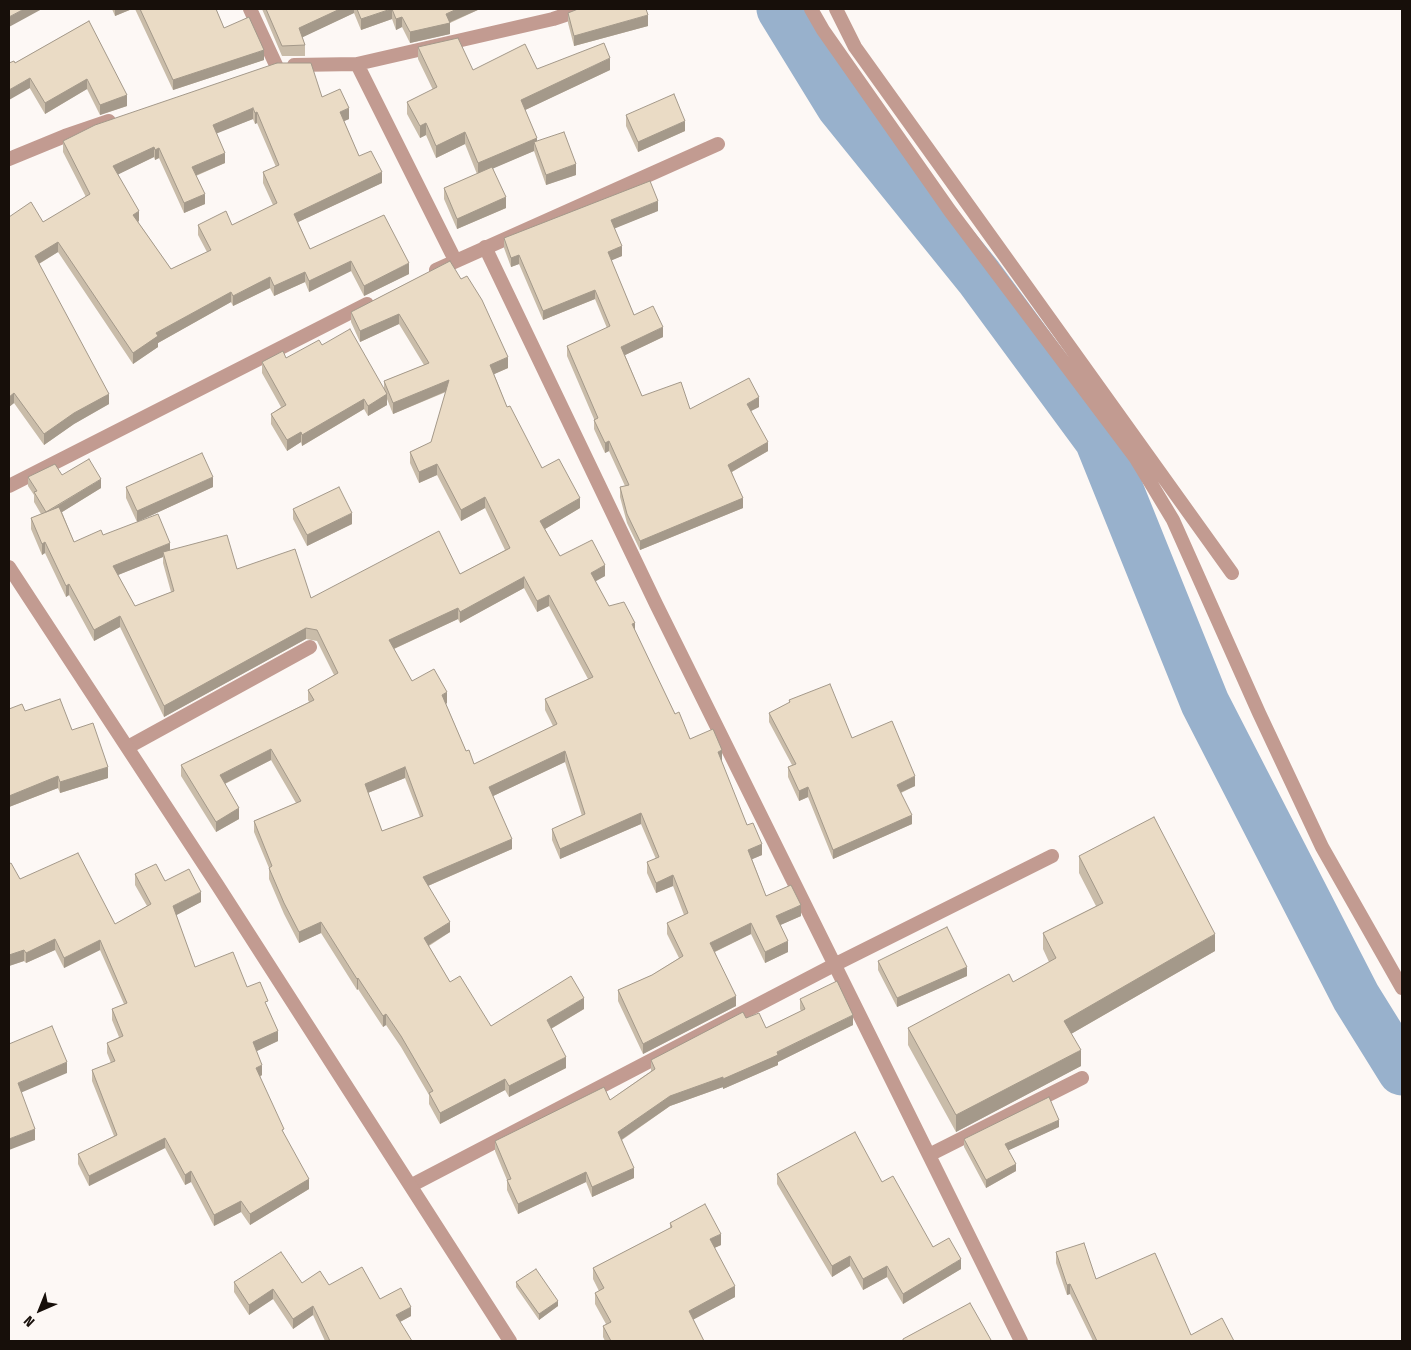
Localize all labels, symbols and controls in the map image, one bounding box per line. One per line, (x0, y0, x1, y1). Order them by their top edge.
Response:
north arrow (15, 1285, 65, 1335)
text: N (20, 1312, 38, 1330)

